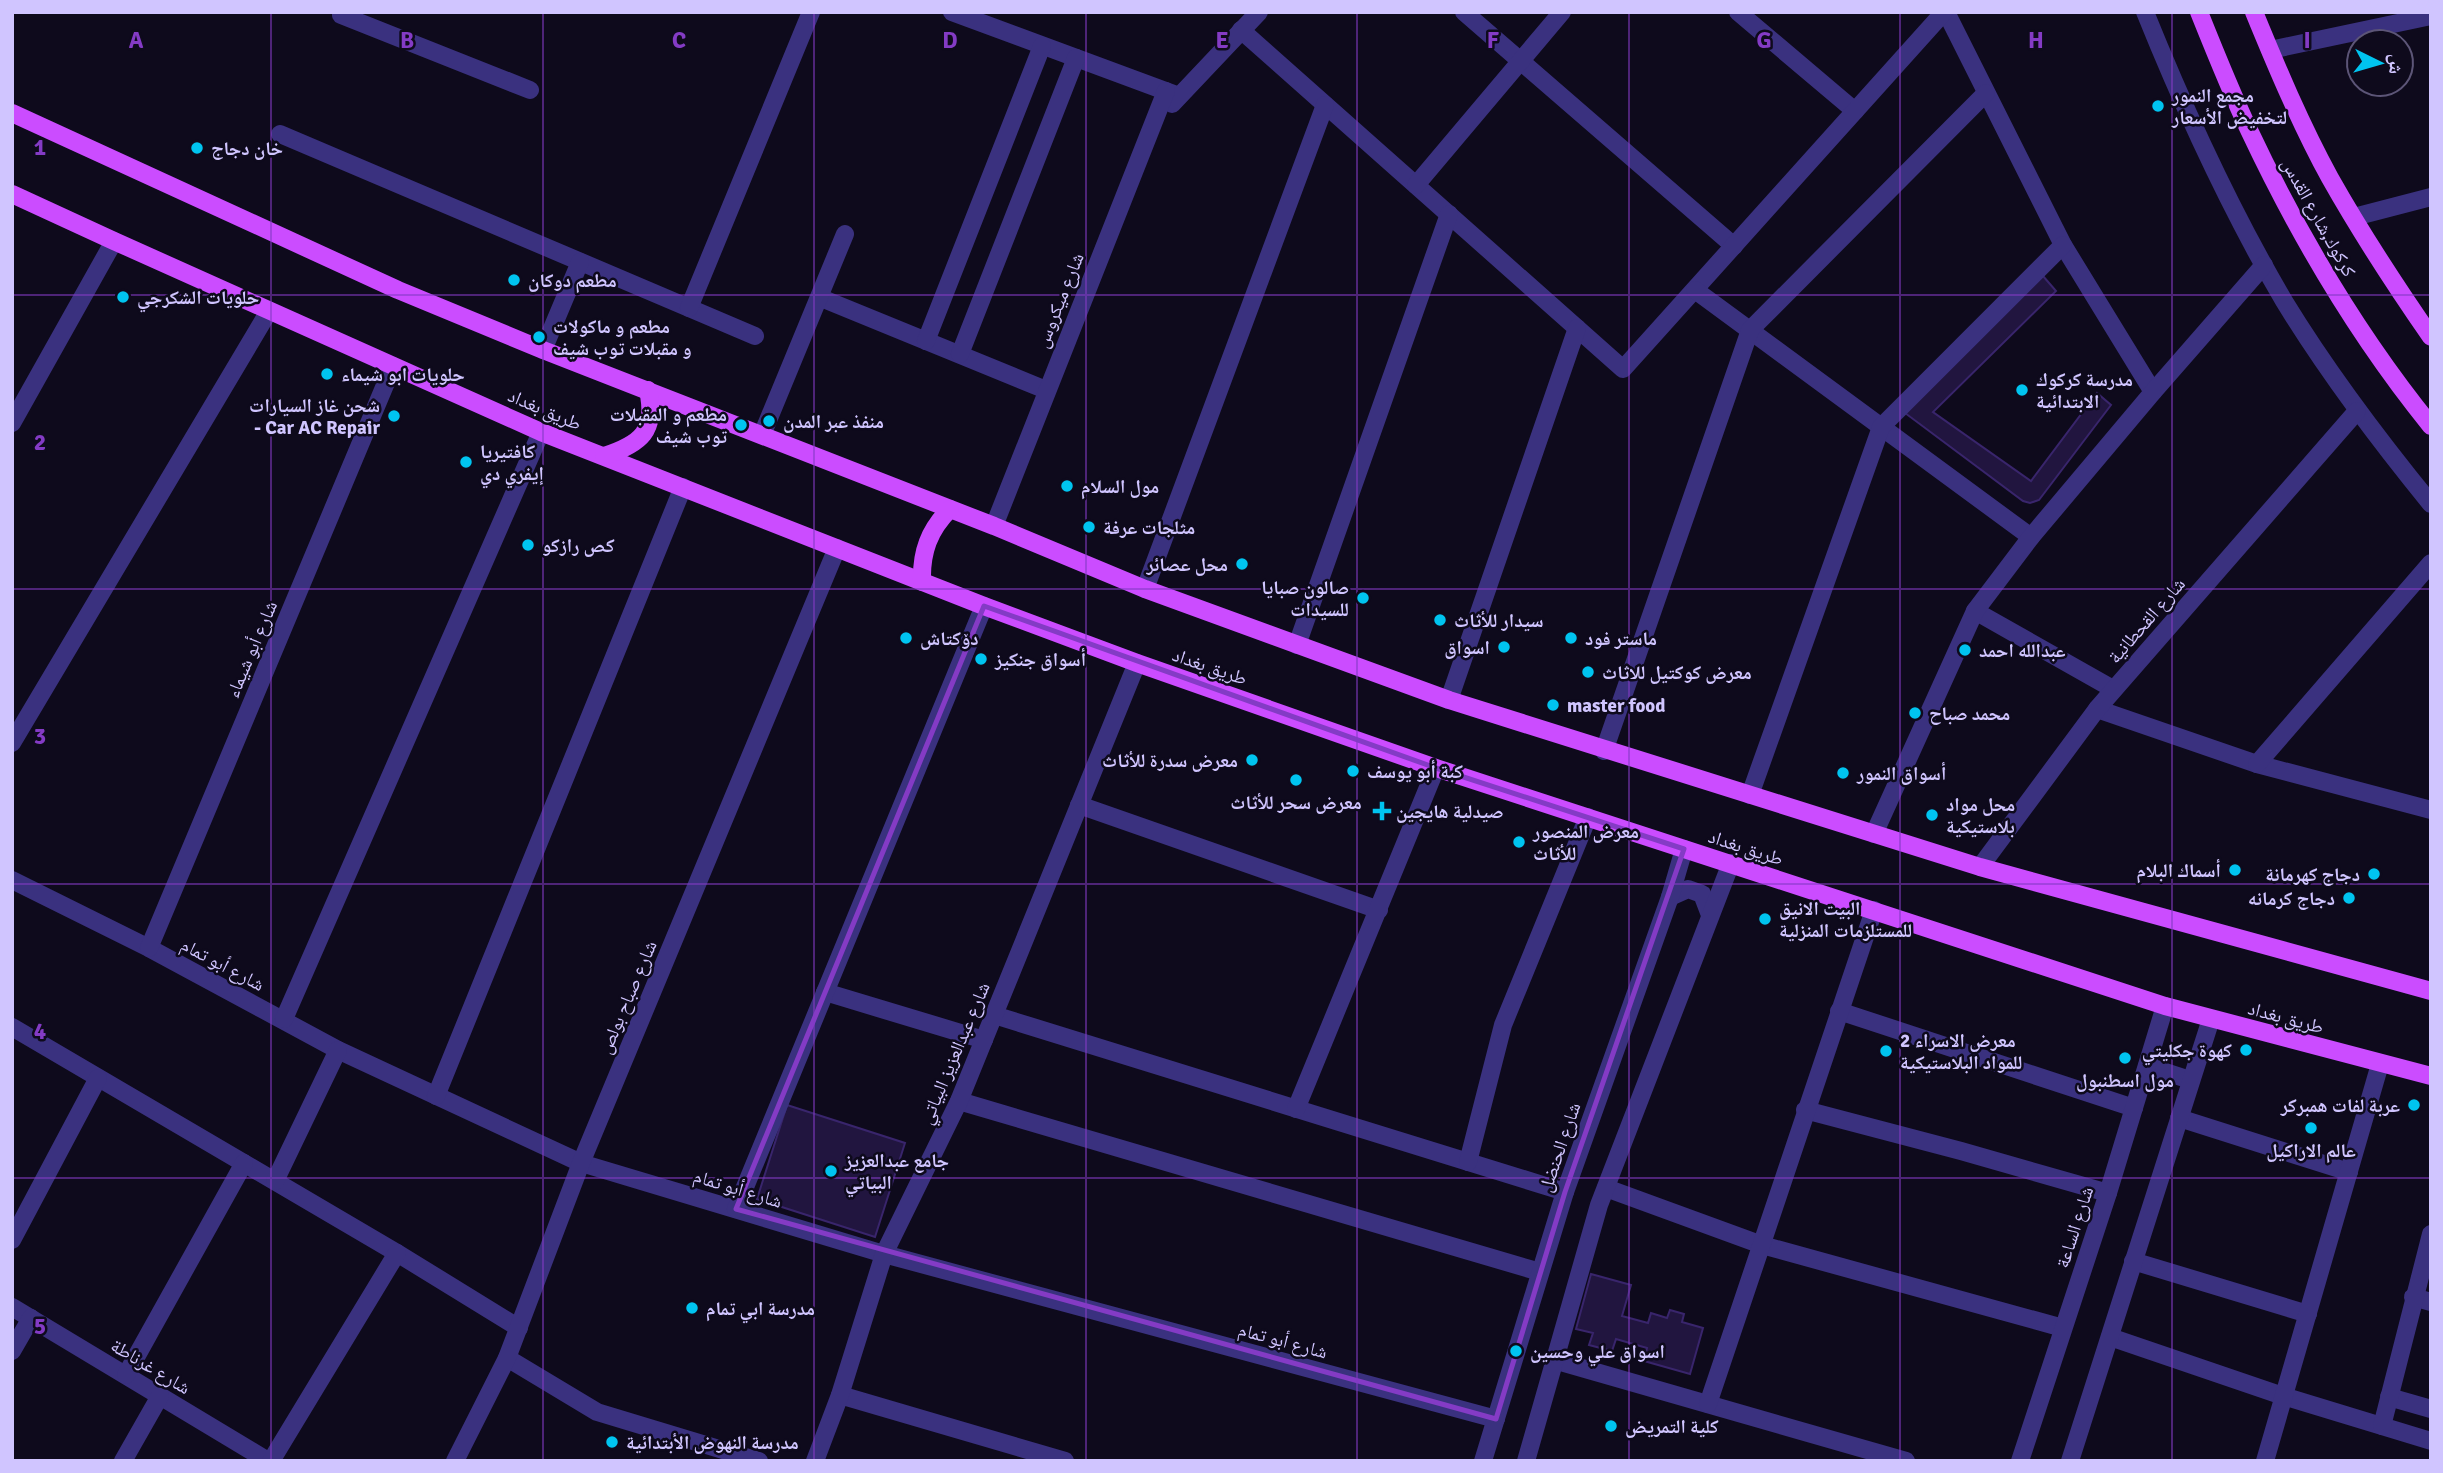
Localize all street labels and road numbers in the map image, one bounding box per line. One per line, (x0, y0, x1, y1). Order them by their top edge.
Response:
street label: كركوك,شارع القدس (2276, 154, 2361, 281)
street label: شارع ميكروس (1030, 249, 1090, 351)
street label: طريق بغداد (504, 384, 585, 436)
street label: شارع القحطانية (2103, 573, 2191, 669)
street label: شارع أبو شيماء (221, 597, 283, 702)
street label: طريق بغداد (1169, 643, 1250, 691)
street label: طريق بغداد (1705, 825, 1786, 871)
street label: شارع أبو تمام (176, 933, 269, 998)
street label: شارع صباح بولص (593, 937, 663, 1058)
street label: شارع عبدالعزيز البياتي (914, 979, 998, 1129)
street label: طريق بغداد (2245, 996, 2326, 1040)
street label: شارع الحنضل (1533, 1099, 1586, 1195)
street label: شارع أبو تمام (690, 1164, 785, 1215)
street label: شارع الساعة (2050, 1183, 2099, 1271)
street label: شارع أبو تمام (1235, 1318, 1330, 1365)
street label: شارع غرناطة (106, 1334, 195, 1400)

